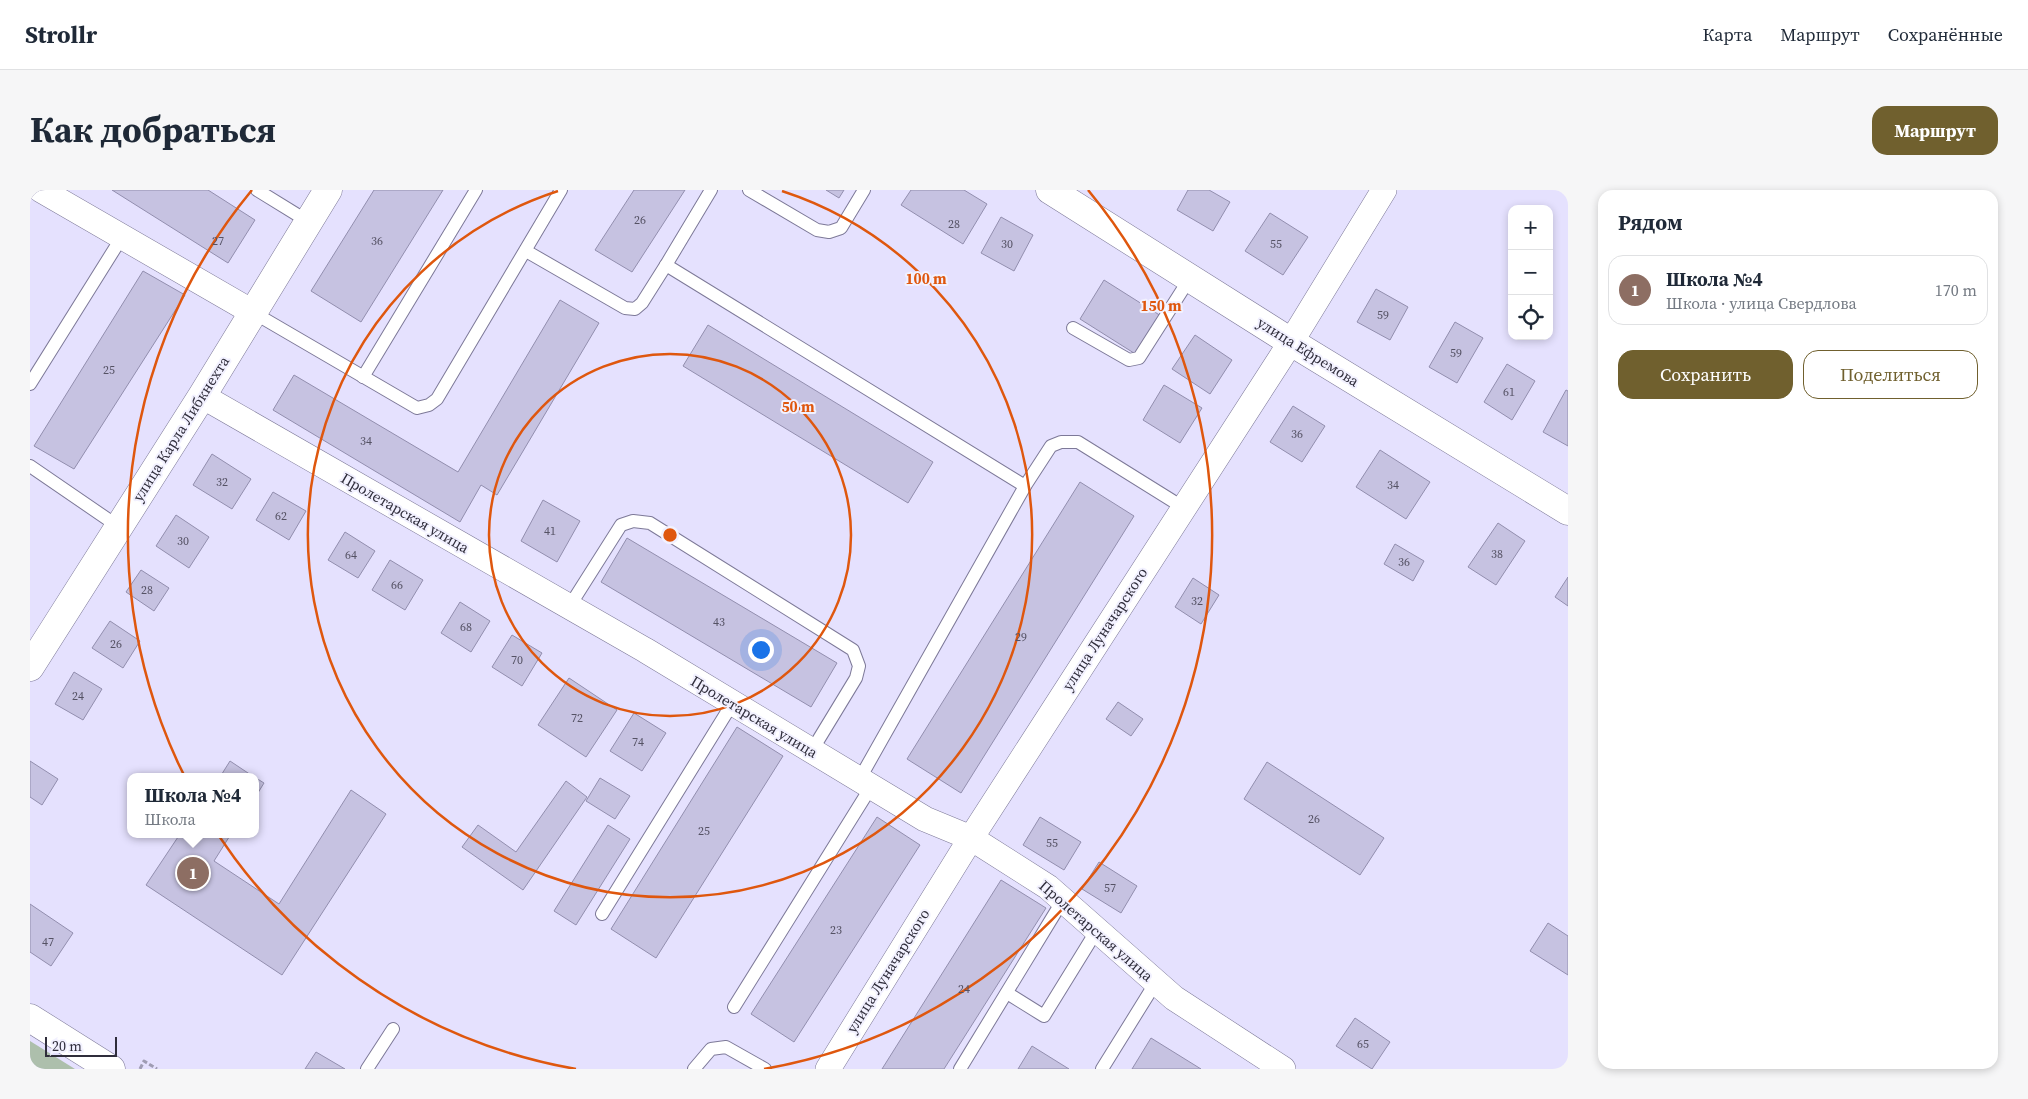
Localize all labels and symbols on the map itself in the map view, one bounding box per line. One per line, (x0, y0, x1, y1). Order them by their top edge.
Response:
house number: 26 (634, 212, 646, 228)
house number: 28 (948, 216, 960, 232)
house number: 27 (212, 233, 224, 249)
house number: 36 (371, 233, 383, 249)
house number: 30 (1001, 236, 1013, 252)
house number: 55 (1270, 236, 1282, 252)
text: 100 m (905, 268, 947, 289)
text: 150 m (1140, 295, 1182, 316)
house number: 59 (1377, 307, 1389, 323)
street label: улица Ефремова (1253, 312, 1364, 392)
house number: 59 (1450, 345, 1462, 361)
street label: улица Карла Либкнехта (127, 352, 234, 505)
house number: 25 (103, 362, 115, 378)
house number: 61 (1503, 384, 1515, 400)
text: 50 m (781, 396, 815, 417)
house number: 36 (1291, 426, 1303, 442)
house number: 34 (360, 433, 372, 449)
street label: Пролетарская улица (337, 467, 473, 558)
house number: 32 (216, 474, 228, 490)
house number: 34 (1387, 477, 1399, 493)
house number: 62 (275, 508, 287, 524)
house number: 41 (544, 523, 556, 539)
centre of rings (661, 526, 679, 544)
house number: 30 (177, 533, 189, 549)
house number: 38 (1491, 546, 1503, 562)
house number: 64 (345, 547, 357, 563)
house number: 36 (1398, 554, 1410, 570)
street label: улица Луначарского (1057, 563, 1152, 694)
house number: 66 (391, 577, 403, 593)
house number: 28 (141, 582, 153, 598)
house number: 32 (1191, 593, 1203, 609)
house number: 43 (713, 614, 725, 630)
house number: 68 (460, 619, 472, 635)
house number: 29 (1015, 629, 1027, 645)
house number: 26 (110, 636, 122, 652)
your location (748, 637, 774, 663)
house number: 70 (511, 652, 523, 668)
street label: Пролетарская улица (687, 670, 822, 763)
house number: 24 (72, 688, 84, 704)
house number: 72 (571, 710, 583, 726)
house number: 74 (632, 734, 644, 750)
house number: 26 (1308, 811, 1320, 827)
house number: 25 (698, 823, 710, 839)
house number: 55 (1046, 835, 1058, 851)
pin: 1 (177, 854, 209, 892)
street label: Пролетарская улица (1035, 875, 1158, 986)
house number: 57 (1104, 880, 1116, 896)
street label: улица Луначарского (841, 905, 934, 1037)
house number: 23 (830, 922, 842, 938)
house number: 47 (42, 934, 54, 950)
house number: 24 (958, 981, 970, 997)
scale bar (45, 1034, 118, 1057)
house number: 65 (1357, 1036, 1369, 1052)

